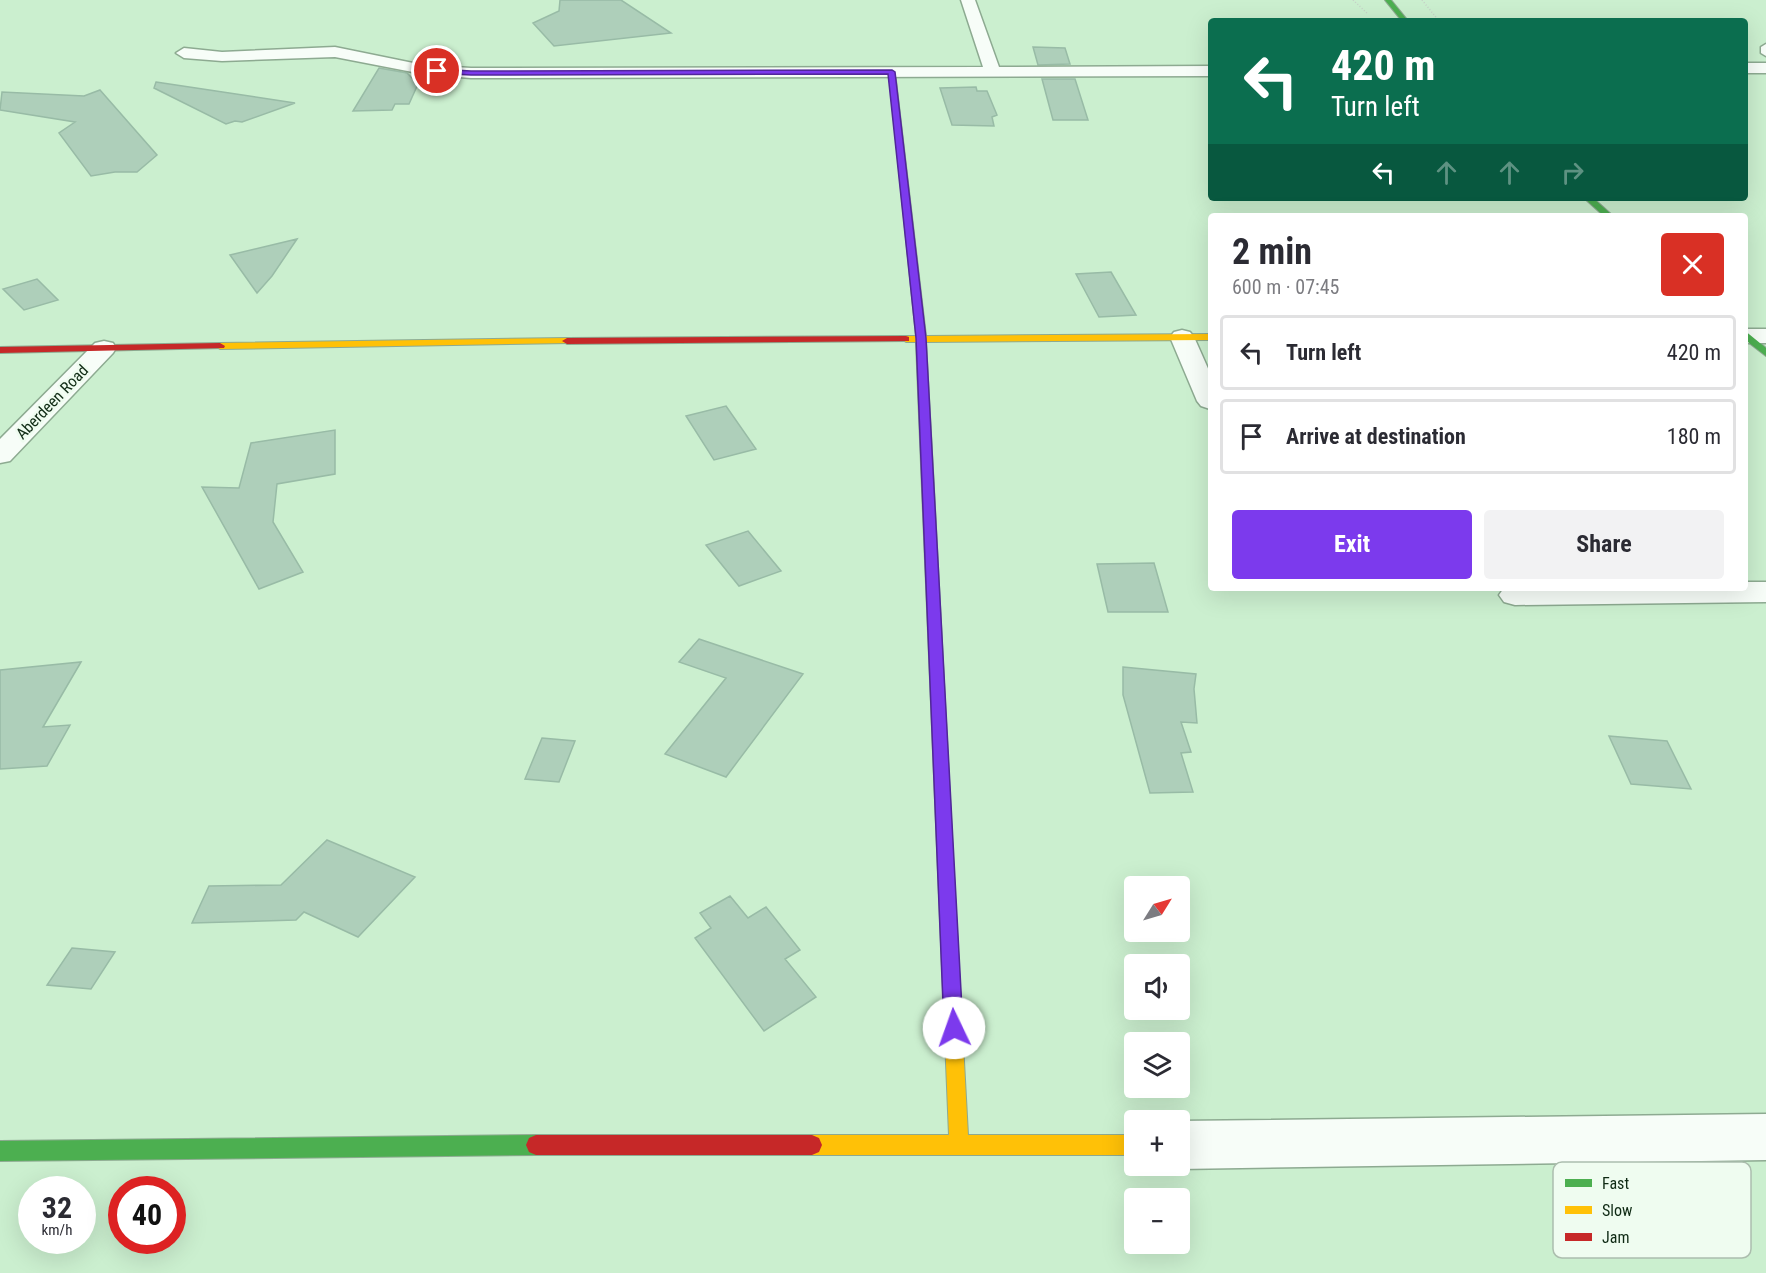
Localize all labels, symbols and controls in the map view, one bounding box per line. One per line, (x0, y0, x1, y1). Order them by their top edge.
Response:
text: 420 m (1331, 41, 1436, 90)
icon: left (1232, 42, 1310, 120)
pin (411, 45, 462, 96)
icon: arrive (420, 54, 453, 87)
text: Turn left (1331, 91, 1420, 123)
icon: left (1367, 156, 1400, 189)
icon: ahead (1430, 156, 1463, 189)
icon: ahead (1493, 156, 1526, 189)
icon: right (1556, 156, 1589, 189)
text: 2 min (1232, 231, 1312, 273)
button: close (1661, 233, 1724, 296)
text: 600 m · 07:45 (1232, 275, 1339, 299)
icon: left (1235, 336, 1268, 369)
text: Turn left (1286, 340, 1361, 365)
text: 420 m (1667, 340, 1721, 365)
street label: Aberdeen Road (12, 361, 92, 443)
icon: arrive (1235, 420, 1268, 453)
text: Arrive at destination (1286, 424, 1466, 449)
text: 180 m (1667, 424, 1721, 449)
button: Exit (1232, 510, 1472, 579)
button: Share (1484, 510, 1724, 579)
north arrow (1124, 876, 1190, 942)
map controls (1124, 876, 1190, 1254)
button: sound (1124, 954, 1190, 1020)
position arrow (922, 996, 986, 1060)
button: layers (1124, 1032, 1190, 1098)
button: + (1124, 1110, 1190, 1176)
legend (1553, 1162, 1751, 1258)
text: Fast (1602, 1174, 1629, 1193)
speed limit sign: 40 (108, 1176, 186, 1254)
button: − (1124, 1188, 1190, 1254)
text: 32 (42, 1190, 72, 1225)
text: Slow (1602, 1201, 1632, 1220)
text: km/h (42, 1221, 72, 1239)
text: Jam (1602, 1228, 1629, 1247)

